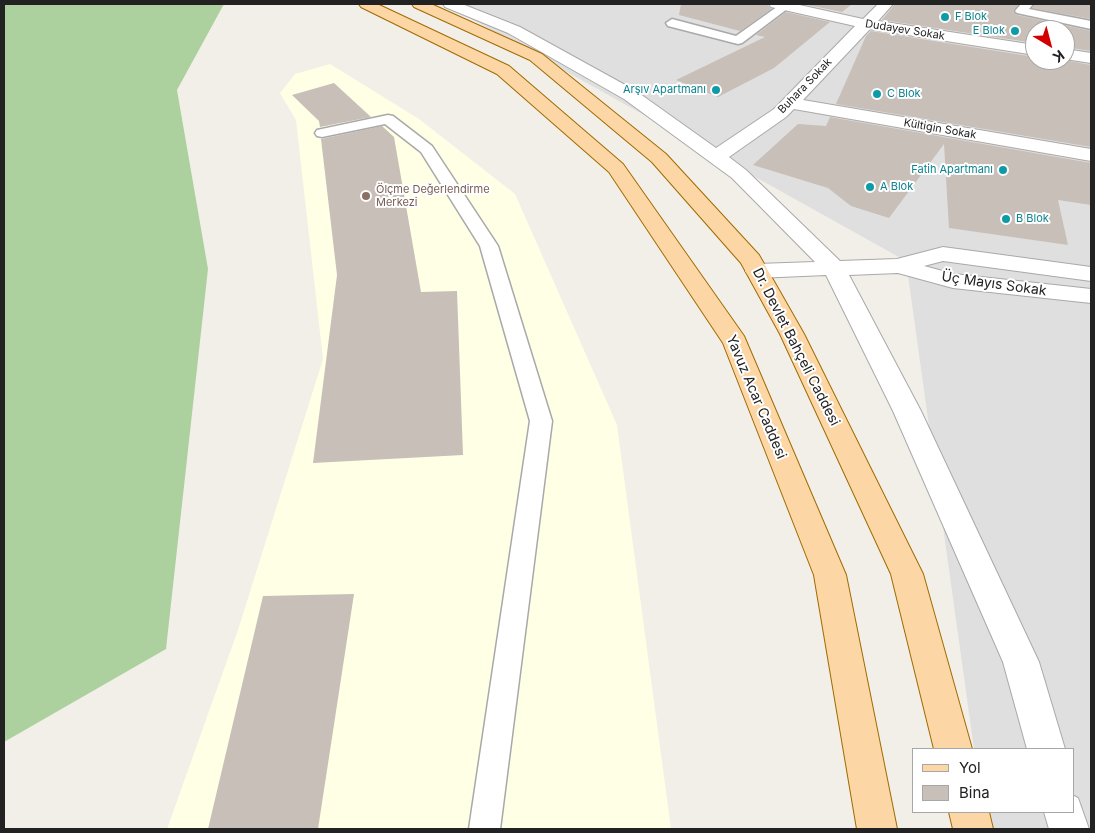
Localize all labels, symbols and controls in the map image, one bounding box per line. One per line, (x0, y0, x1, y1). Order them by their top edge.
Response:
place label: F Blok (955, 10, 987, 24)
marker: F Blok (939, 11, 951, 23)
street label: Dudayev Sokak (864, 17, 946, 43)
north arrow (1025, 20, 1075, 70)
place label: E Blok (973, 24, 1005, 38)
marker: E Blok (1009, 25, 1021, 37)
text: K (1050, 47, 1068, 66)
street label: Buhara Sokak (775, 56, 835, 116)
place label: Arşıv Apartmanı (623, 83, 706, 97)
marker: Arşıv Apartmanı (710, 84, 722, 96)
place label: C Blok (887, 87, 921, 101)
marker: C Blok (871, 88, 883, 100)
street label: Kültigin Sokak (903, 116, 977, 142)
place label: Fatih Apartmanı (911, 163, 993, 177)
marker: Fatih Apartmanı (997, 164, 1009, 176)
place label: A Blok (880, 180, 913, 194)
marker: A Blok (864, 181, 876, 193)
place label: Ölçme Değerlendirme Merkezi (376, 183, 490, 209)
marker: Ölçme Değerlendirme Merkezi (360, 190, 372, 202)
place label: B Blok (1016, 212, 1049, 226)
marker: B Blok (1000, 213, 1012, 225)
street label: Dr. Devlet Bahçeli Caddesi (749, 265, 843, 429)
street label: Üç Mayıs Sokak (940, 268, 1048, 300)
street label: Yavuz Acar Caddesi (722, 332, 790, 462)
legend (912, 748, 1075, 813)
text: Yol (959, 758, 981, 777)
text: Bina (959, 783, 990, 802)

